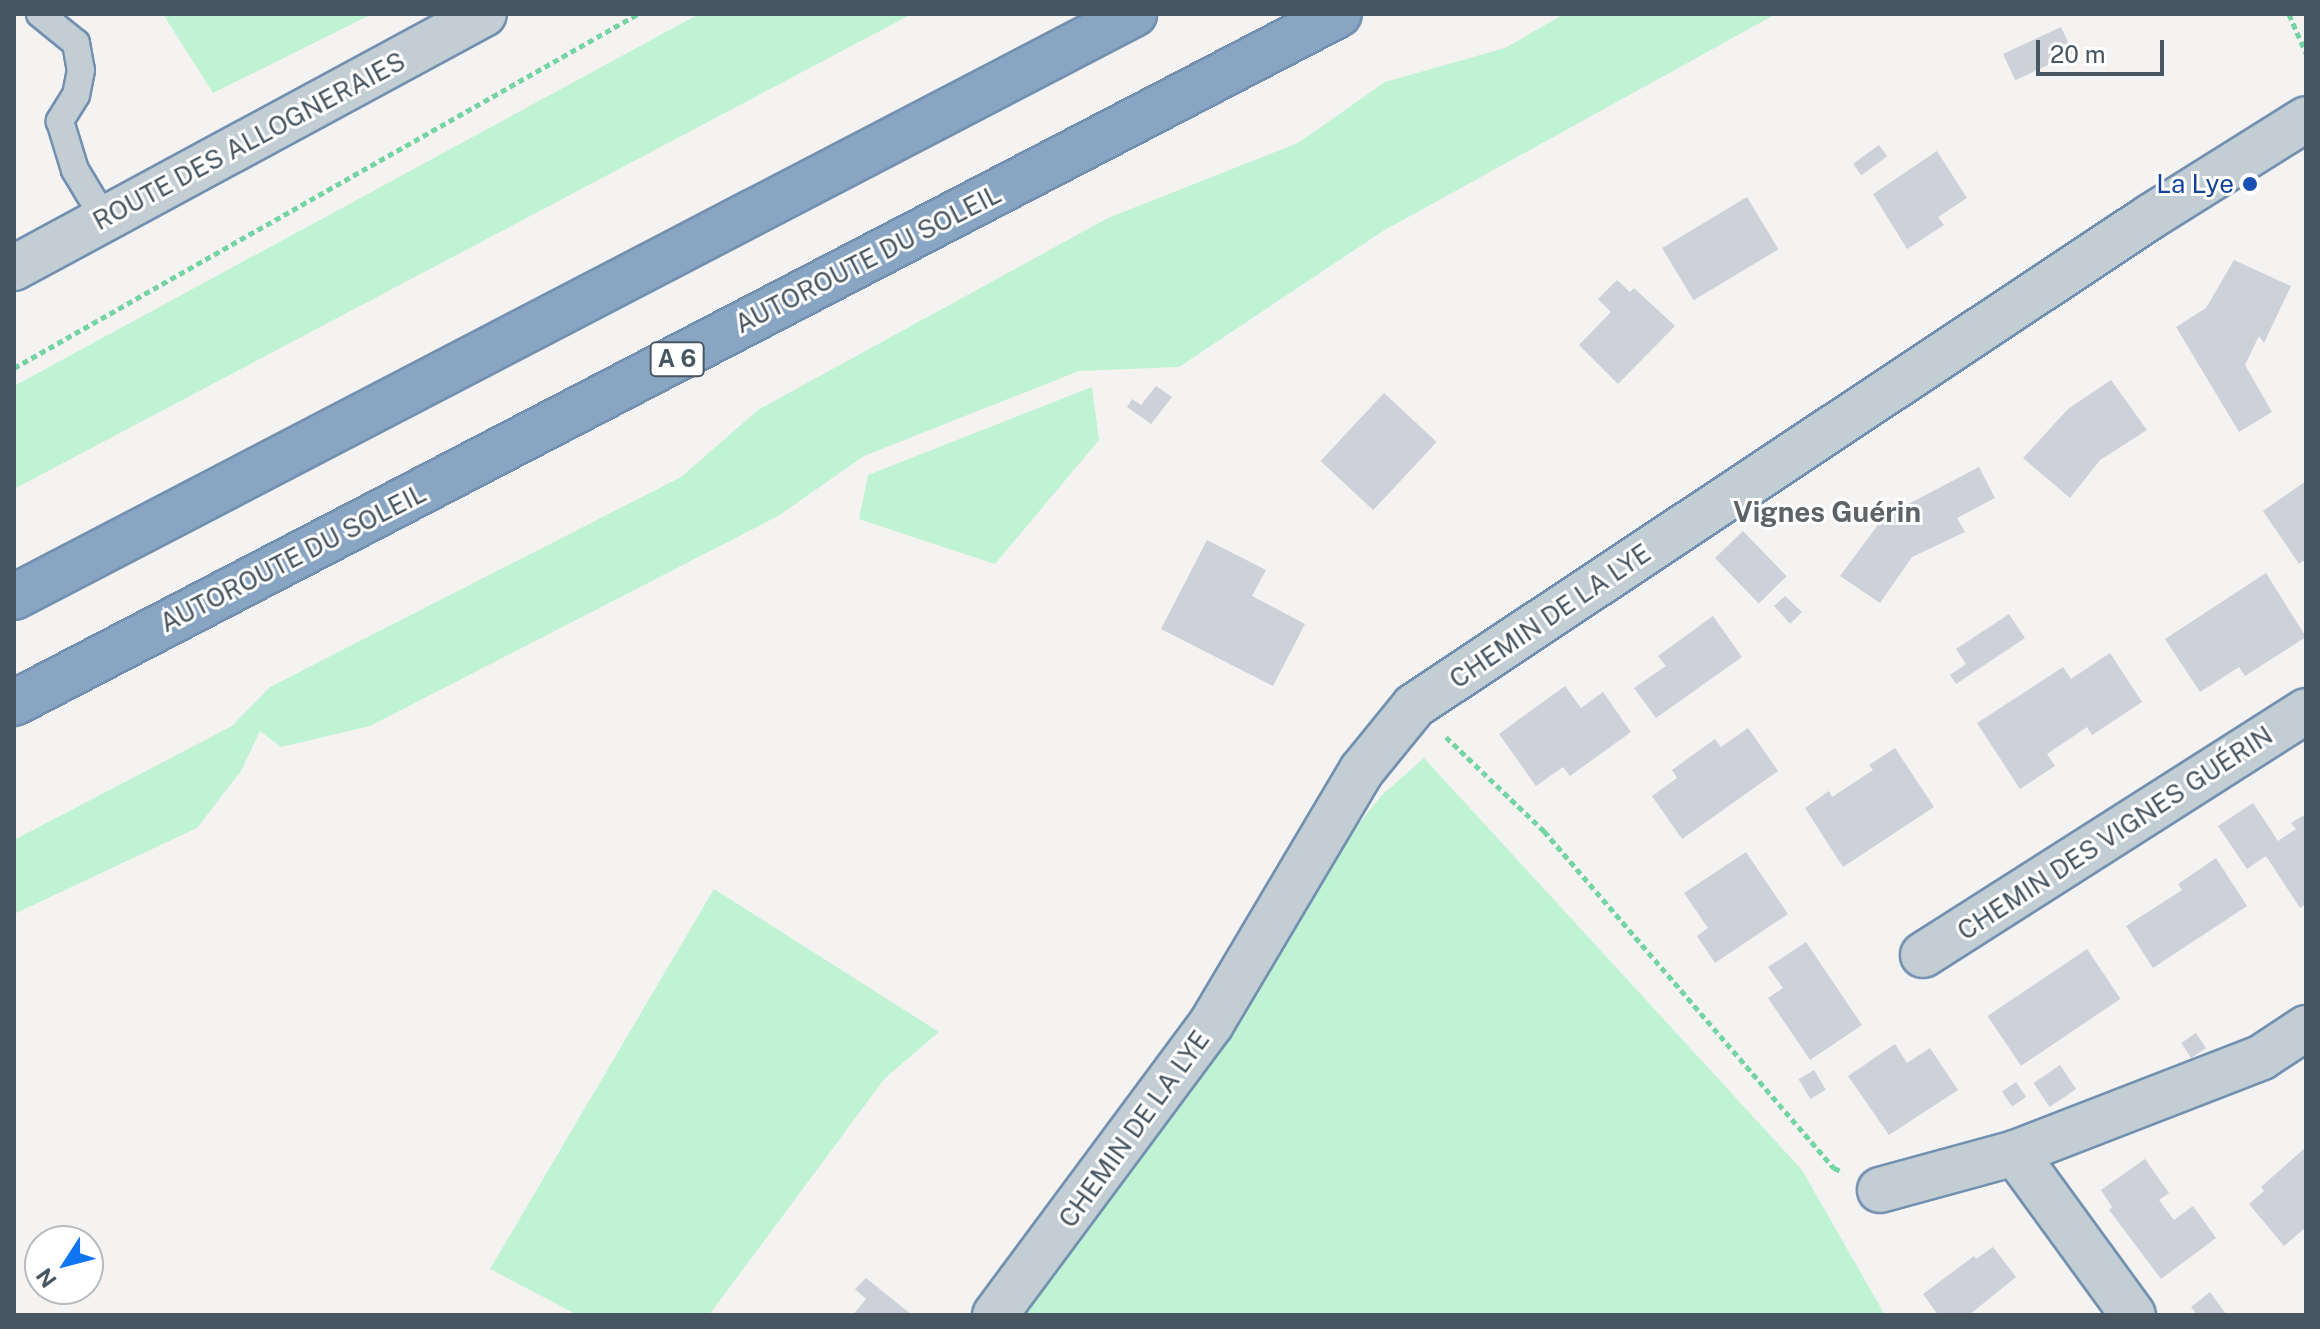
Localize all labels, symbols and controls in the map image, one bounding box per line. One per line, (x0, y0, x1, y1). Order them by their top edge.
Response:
scale bar (2040, 24, 2168, 74)
text: 20 m (2050, 40, 2106, 68)
street label: ROUTE DES ALLOGNERAIES (88, 45, 410, 237)
place label: La Lye (2156, 168, 2234, 200)
marker: La Lye (2241, 175, 2259, 193)
street label: AUTOROUTE DU SOLEIL (730, 178, 1006, 340)
road number: A 6 (649, 339, 705, 379)
street label: AUTOROUTE DU SOLEIL (155, 477, 431, 639)
district label: Vignes Guérin (1733, 495, 1921, 529)
street label: CHEMIN DE LA LYE (1444, 537, 1656, 695)
street label: CHEMIN DES VIGNES GUÉRIN (1951, 719, 2279, 947)
street label: CHEMIN DE LA LYE (1052, 1025, 1216, 1233)
north arrow (24, 1225, 104, 1305)
text: N (31, 1263, 62, 1293)

